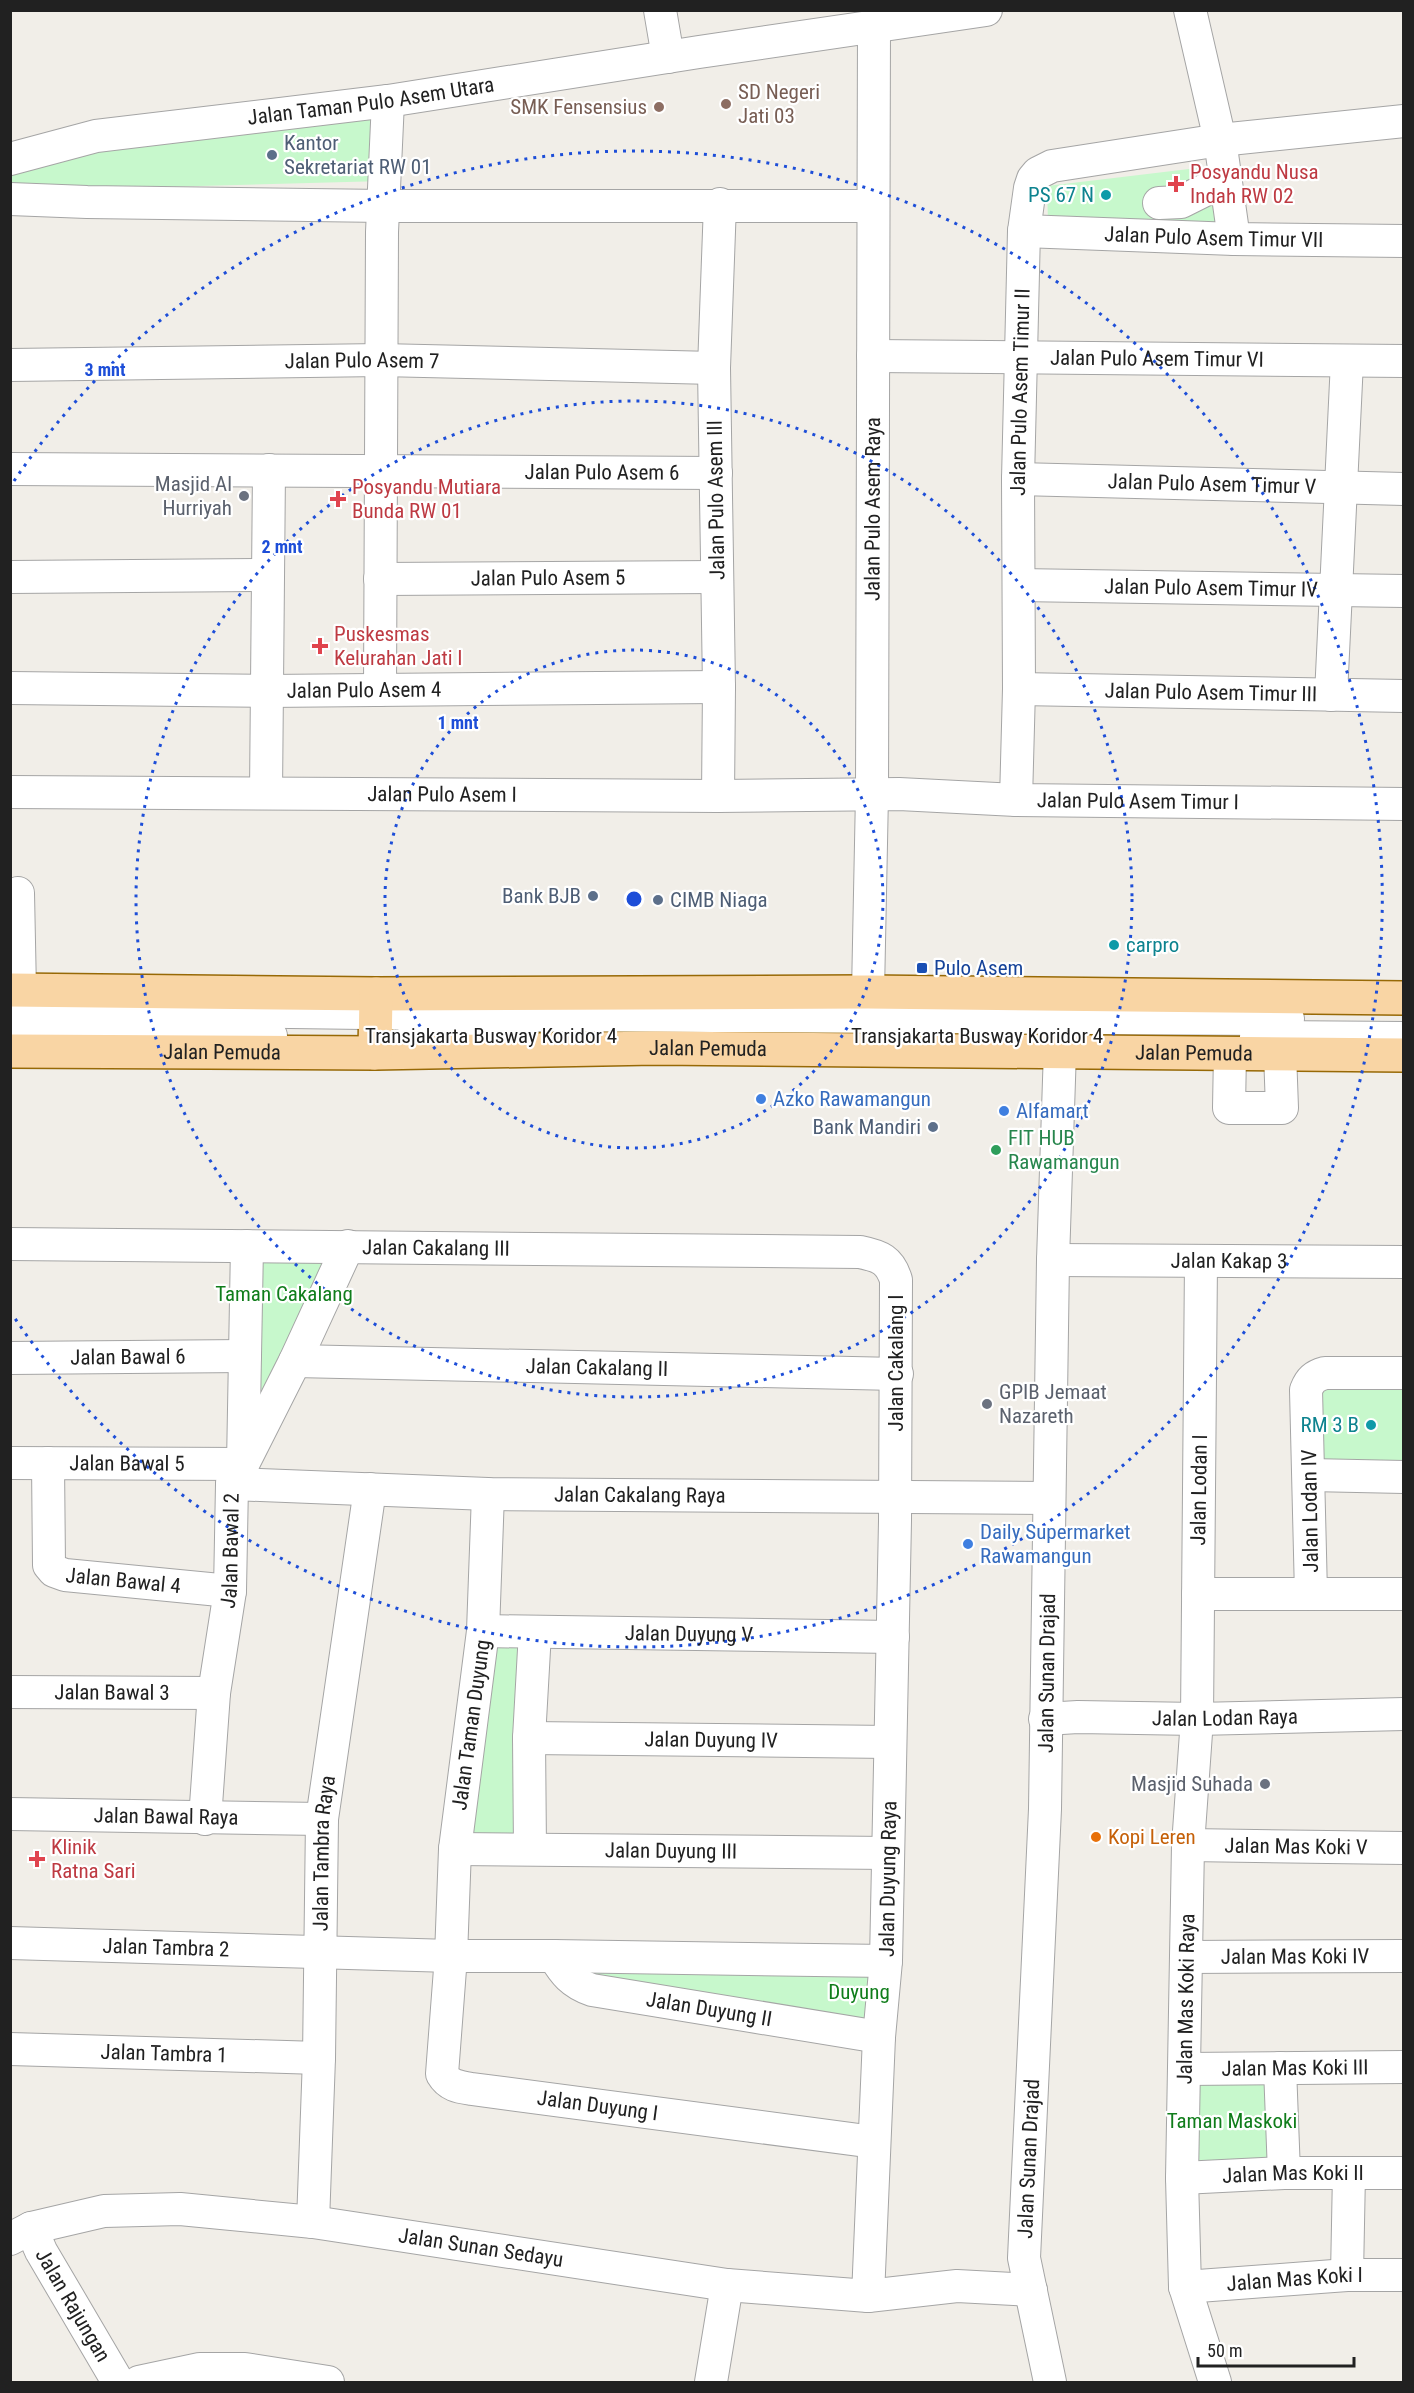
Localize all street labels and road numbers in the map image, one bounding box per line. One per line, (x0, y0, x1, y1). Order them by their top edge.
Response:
street label: Jalan Taman Pulo Asem Utara (246, 72, 496, 130)
street label: Jalan Pulo Asem Timur VII (1104, 222, 1324, 252)
street label: Jalan Pulo Asem Timur II (1006, 288, 1035, 496)
street label: Jalan Pulo Asem Timur VI (1050, 346, 1264, 372)
street label: Jalan Pulo Asem 7 (284, 348, 440, 373)
street label: Jalan Pulo Asem Raya (861, 417, 885, 601)
street label: Jalan Pulo Asem III (703, 420, 729, 580)
street label: Jalan Pulo Asem 6 (525, 460, 679, 485)
street label: Jalan Pulo Asem Timur V (1107, 469, 1317, 499)
street label: Jalan Pulo Asem 5 (471, 566, 625, 590)
street label: Jalan Pulo Asem Timur IV (1104, 574, 1318, 602)
street label: Jalan Pulo Asem 4 (287, 677, 441, 703)
street label: Jalan Pulo Asem Timur III (1104, 679, 1317, 706)
street label: Jalan Pulo Asem I (367, 782, 517, 807)
street label: Jalan Pulo Asem Timur I (1037, 788, 1239, 814)
street label: Transjakarta Busway Koridor 4 (365, 1024, 617, 1048)
street label: Transjakarta Busway Koridor 4 (851, 1024, 1103, 1048)
street label: Jalan Pemuda (649, 1036, 767, 1061)
street label: Jalan Pemuda (163, 1040, 281, 1064)
street label: Jalan Pemuda (1135, 1040, 1253, 1066)
street label: Jalan Cakalang III (362, 1235, 510, 1261)
street label: Jalan Kakap 3 (1171, 1249, 1287, 1273)
street label: Jalan Cakalang I (884, 1294, 908, 1432)
street label: Jalan Bawal 6 (70, 1345, 186, 1369)
street label: Jalan Cakalang II (526, 1354, 668, 1381)
street label: Jalan Lodan I (1186, 1434, 1212, 1546)
street label: Jalan Lodan IV (1297, 1449, 1323, 1573)
street label: Jalan Bawal 5 (69, 1451, 185, 1476)
street label: Jalan Cakalang Raya (554, 1482, 726, 1508)
street label: Jalan Bawal 2 (215, 1493, 244, 1610)
street label: Jalan Bawal 4 (65, 1563, 182, 1598)
street label: Jalan Sunan Drajad (1034, 1593, 1060, 1753)
street label: Jalan Duyung V (625, 1621, 754, 1647)
street label: Jalan Taman Duyung (447, 1638, 495, 1812)
street label: Jalan Bawal 3 (54, 1680, 170, 1705)
street label: Jalan Lodan Raya (1152, 1705, 1298, 1731)
street label: Jalan Duyung IV (644, 1727, 778, 1753)
street label: Jalan Tambra Raya (309, 1774, 340, 1931)
street label: Jalan Duyung Raya (875, 1801, 901, 1957)
street label: Jalan Bawal Raya (93, 1803, 239, 1830)
street label: Jalan Mas Koki V (1224, 1834, 1368, 1859)
street label: Jalan Duyung III (605, 1838, 737, 1864)
street label: Jalan Mas Koki Raya (1173, 1913, 1199, 2085)
street label: Jalan Tambra 2 (102, 1934, 230, 1961)
street label: Jalan Mas Koki IV (1221, 1944, 1369, 1969)
street label: Jalan Duyung II (645, 1987, 774, 2031)
street label: Jalan Tambra 1 (100, 2040, 228, 2067)
street label: Jalan Mas Koki III (1221, 2055, 1369, 2081)
street label: Jalan Sunan Drajad (1013, 2079, 1044, 2239)
street label: Jalan Duyung I (536, 2086, 660, 2125)
street label: Jalan Mas Koki II (1221, 2161, 1364, 2188)
street label: Jalan Sunan Sedayu (397, 2223, 565, 2272)
street label: Jalan Rajungan (30, 2244, 115, 2366)
street label: Jalan Mas Koki I (1226, 2263, 1363, 2296)

